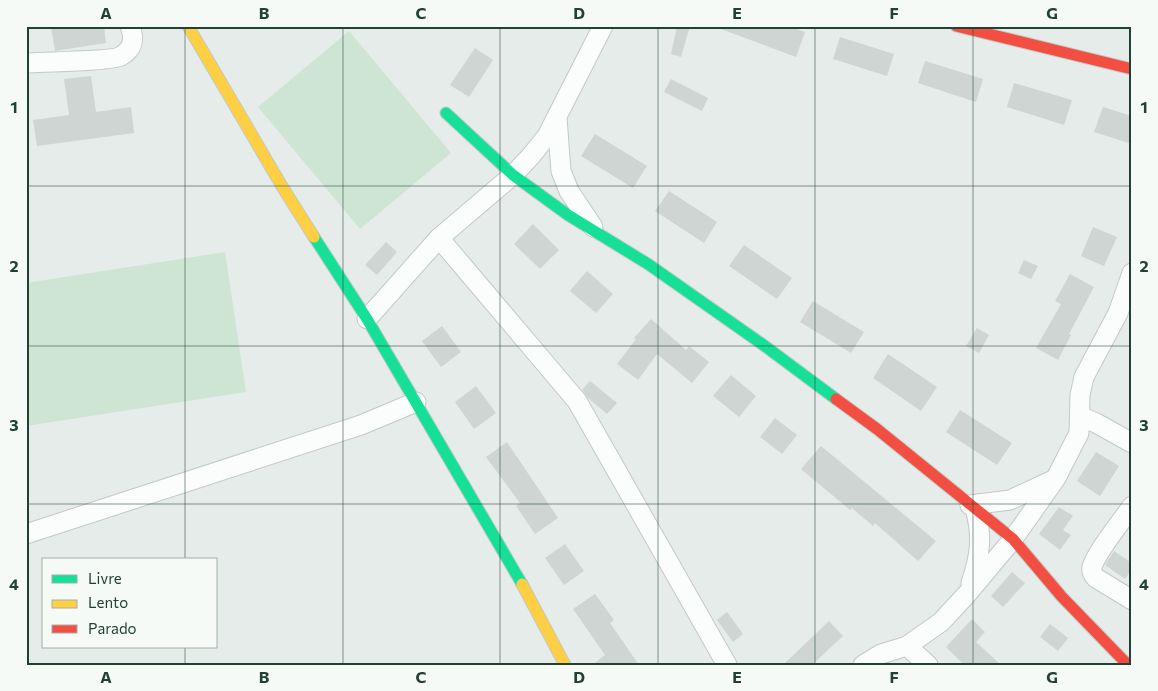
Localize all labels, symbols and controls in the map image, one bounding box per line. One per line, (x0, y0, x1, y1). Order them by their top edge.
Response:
text: A (100, 3, 112, 22)
text: B (259, 3, 270, 22)
text: C (416, 3, 427, 22)
text: D (573, 3, 585, 22)
text: E (732, 3, 742, 22)
text: F (889, 3, 899, 22)
text: G (1046, 3, 1058, 22)
text: 1 (10, 97, 18, 116)
text: 1 (1140, 97, 1148, 116)
text: 2 (9, 256, 19, 275)
text: 2 (1139, 256, 1149, 275)
text: 3 (9, 415, 19, 434)
text: 3 (1139, 415, 1149, 434)
legend (42, 558, 218, 648)
text: Livre (88, 569, 122, 587)
text: 4 (9, 574, 19, 593)
text: 4 (1139, 574, 1149, 593)
text: Lento (88, 593, 128, 611)
text: Parado (88, 619, 137, 637)
text: A (100, 667, 112, 686)
text: B (259, 667, 270, 686)
text: C (416, 667, 427, 686)
text: D (573, 667, 585, 686)
text: E (732, 667, 742, 686)
text: F (889, 667, 899, 686)
text: G (1046, 667, 1058, 686)

